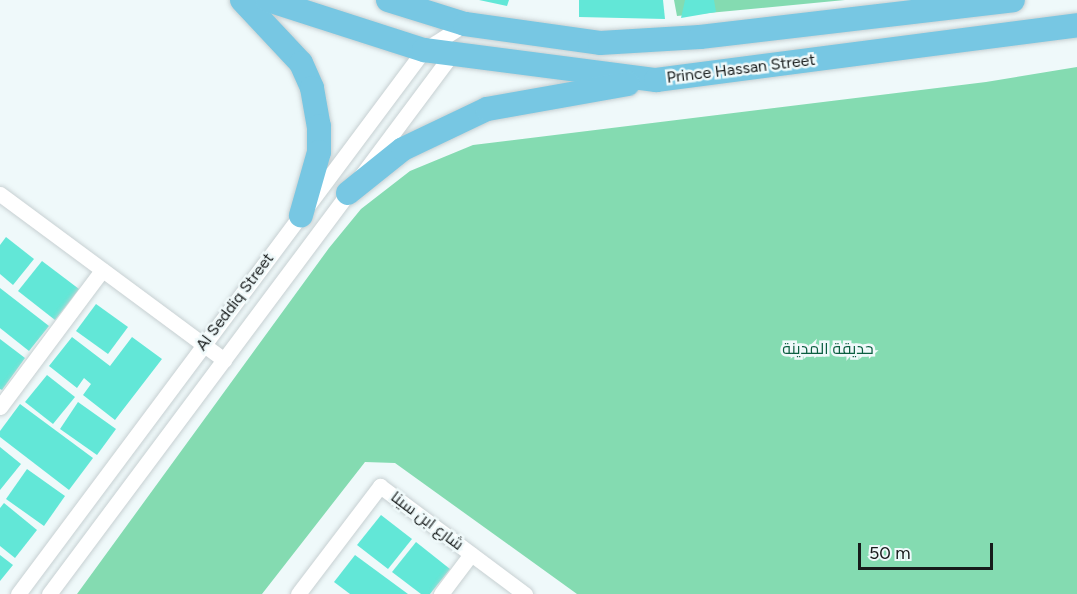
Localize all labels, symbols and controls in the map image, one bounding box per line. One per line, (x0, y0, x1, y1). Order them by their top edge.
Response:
street label: Prince Hassan Street (666, 50, 816, 88)
street label: Al Seddiq Street (192, 249, 278, 355)
park label: حديقة المدينة (782, 339, 874, 359)
street label: شارع ابن سينا (387, 487, 467, 555)
scale bar (861, 531, 996, 569)
text: 50 m (869, 542, 911, 564)

